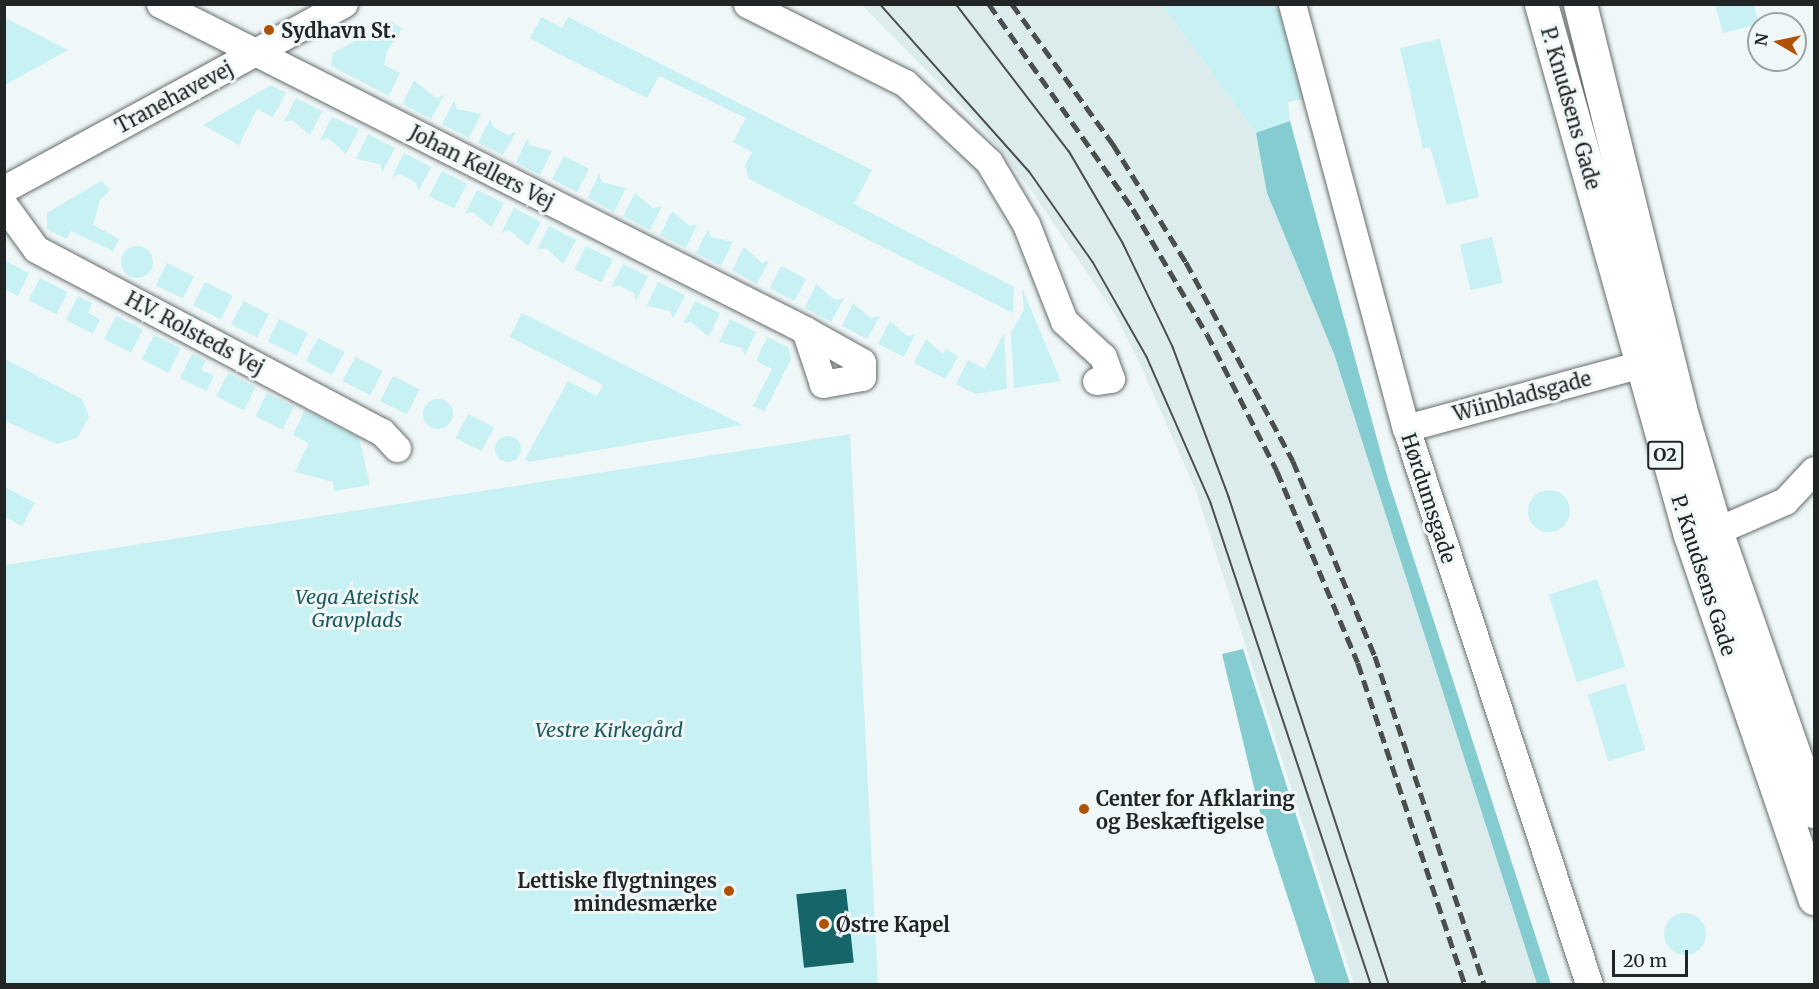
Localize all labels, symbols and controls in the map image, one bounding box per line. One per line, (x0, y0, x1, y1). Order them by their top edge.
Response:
north arrow (1747, 12, 1807, 72)
place label: Sydhavn St. (281, 18, 396, 42)
marker: Sydhavn St. (262, 23, 276, 37)
street label: P. Knudsens Gade (1536, 24, 1606, 192)
text: N (1750, 32, 1772, 47)
street label: Tranehavevej (111, 56, 237, 138)
street label: Johan Kellers Vej (405, 120, 559, 214)
street label: H.V. Rolsteds Vej (121, 286, 269, 380)
street label: Wiinbladsgade (1450, 366, 1594, 426)
street label: Hørdumsgade (1397, 430, 1461, 566)
road number: O2 (1647, 440, 1683, 470)
street label: P. Knudsens Gade (1667, 491, 1741, 659)
park label: Vega Ateistisk Gravplads (295, 584, 419, 631)
park label: Vestre Kirkegård (535, 717, 683, 741)
place label: Center for Afklaring og Beskæftigelse (1096, 786, 1295, 833)
marker: Center for Afklaring og Beskæftigelse (1077, 802, 1091, 816)
place label: Lettiske flygtninges mindesmærke (517, 868, 717, 915)
marker: Lettiske flygtninges mindesmærke (722, 884, 736, 898)
place label: Østre Kapel (836, 912, 950, 936)
marker: Østre Kapel (817, 917, 831, 931)
scale bar (1615, 938, 1692, 976)
text: 20 m (1623, 949, 1667, 972)

